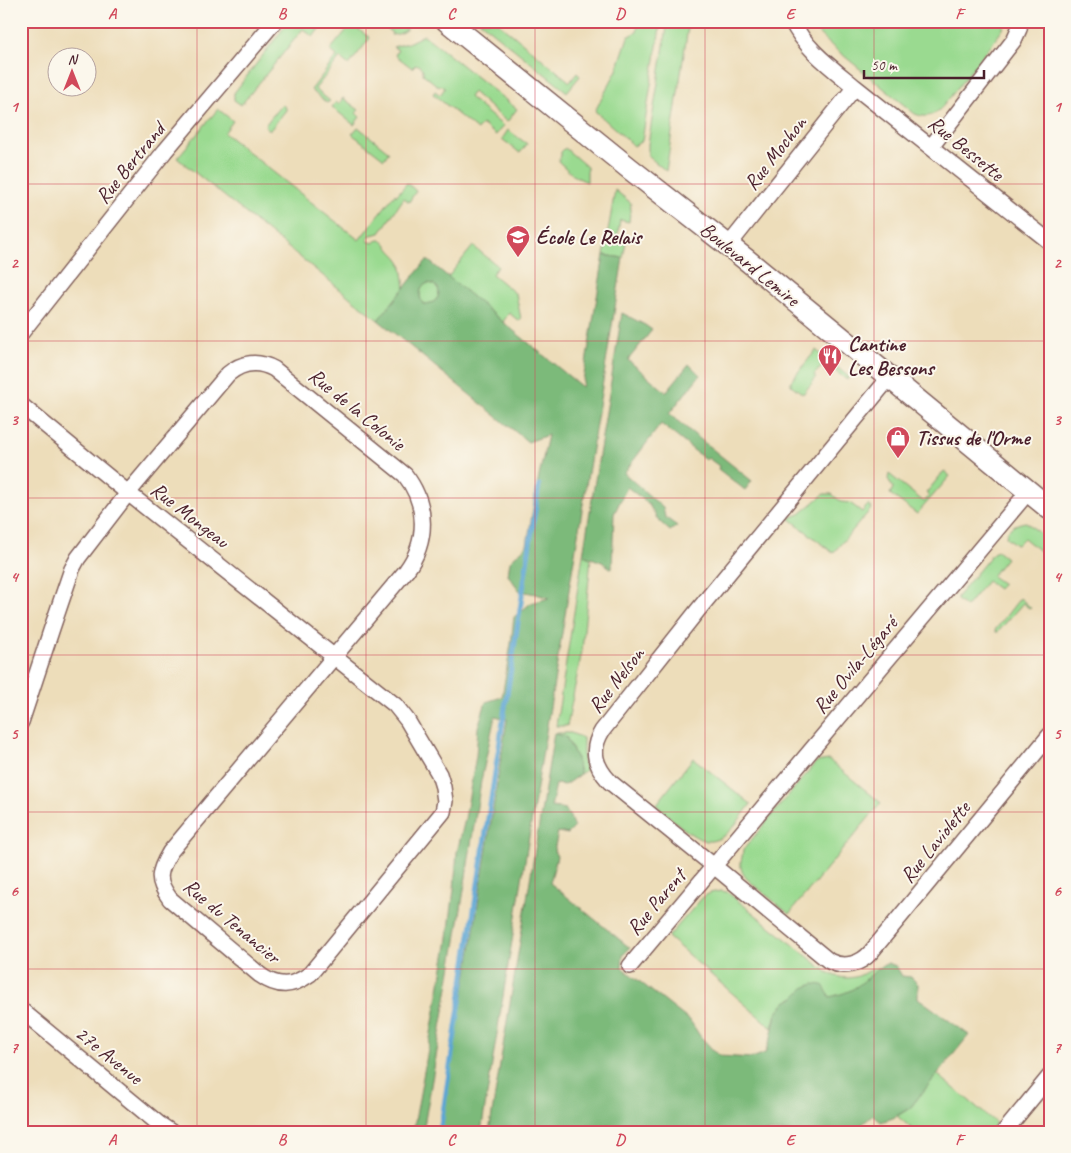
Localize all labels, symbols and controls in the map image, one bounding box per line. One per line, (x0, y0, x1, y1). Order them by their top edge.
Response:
text: A (108, 4, 118, 24)
text: B (278, 4, 288, 24)
text: C (447, 4, 457, 24)
text: D (615, 4, 626, 24)
text: E (786, 4, 797, 24)
text: F (955, 4, 966, 24)
north arrow (48, 48, 98, 98)
scale bar (864, 48, 984, 80)
text: N (68, 51, 79, 68)
text: 50 m (871, 56, 898, 75)
text: 1 (10, 97, 19, 117)
text: 1 (1053, 97, 1062, 117)
street label: Rue Mochon (738, 110, 813, 195)
street label: Rue Bessette (923, 110, 1010, 187)
street label: Rue Bertrand (89, 114, 173, 209)
street label: Boulevard Lemire (695, 216, 807, 313)
school or university icon: École Le Relais (505, 224, 531, 258)
place label: École Le Relais (536, 224, 644, 250)
text: 2 (10, 253, 19, 273)
text: 2 (1053, 253, 1062, 273)
place label: Cantine Les Bessons (848, 331, 936, 381)
restaurant icon: Cantine Les Bessons (817, 343, 843, 377)
street label: Rue de la Colonie (303, 362, 411, 457)
text: 3 (10, 410, 19, 430)
text: 3 (1053, 410, 1062, 430)
shop icon: Tissus de l'Orme (885, 425, 911, 459)
place label: Tissus de l'Orme (916, 425, 1031, 451)
street label: Rue Mongeau (145, 476, 236, 555)
text: 4 (10, 567, 19, 587)
text: 4 (1053, 567, 1062, 587)
street label: Rue Ovila-Légaré (807, 609, 905, 719)
street label: Rue Nelson (582, 641, 651, 718)
text: 5 (11, 724, 20, 744)
text: 5 (1054, 724, 1063, 744)
street label: Rue Laviolette (894, 794, 977, 888)
street label: Rue Parent (621, 861, 693, 940)
street label: Rue du Tenancier (178, 873, 287, 970)
text: 6 (10, 881, 19, 901)
text: 6 (1053, 881, 1062, 901)
street label: 27e Avenue (70, 1020, 150, 1091)
text: 7 (10, 1038, 19, 1058)
text: 7 (1053, 1038, 1062, 1058)
text: A (108, 1130, 118, 1150)
text: B (278, 1130, 288, 1150)
text: C (447, 1130, 457, 1150)
text: D (615, 1130, 626, 1150)
text: E (786, 1130, 797, 1150)
text: F (955, 1130, 966, 1150)

